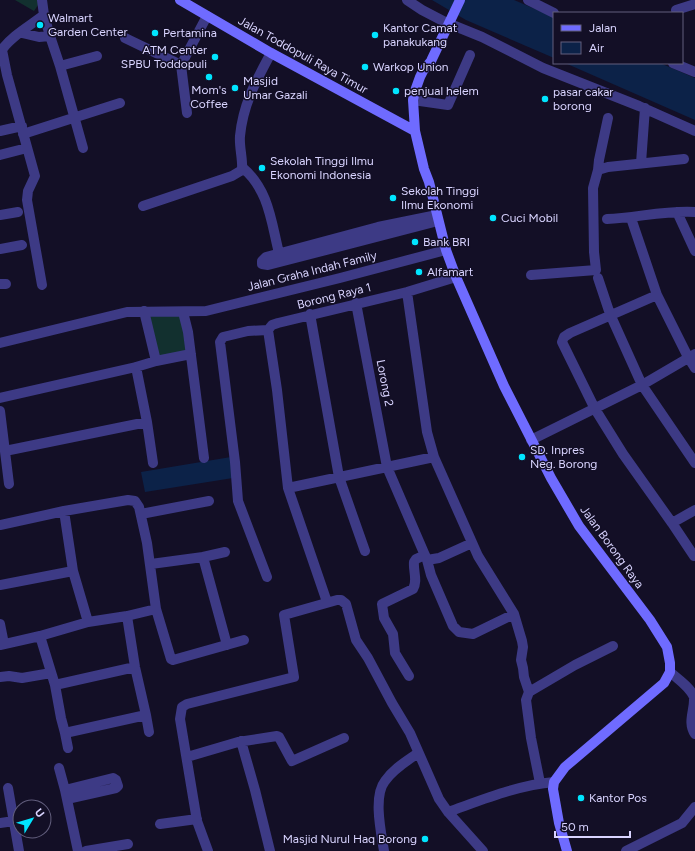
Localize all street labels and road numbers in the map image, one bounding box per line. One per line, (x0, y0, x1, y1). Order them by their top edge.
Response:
street label: Jalan Toddopuli Raya Timur (236, 14, 370, 96)
street label: Jalan Graha Indah Family (246, 248, 379, 294)
street label: Borong Raya 1 (296, 280, 372, 312)
street label: Lorong 2 (374, 358, 396, 408)
street label: Jalan Borong Raya (577, 503, 647, 591)

